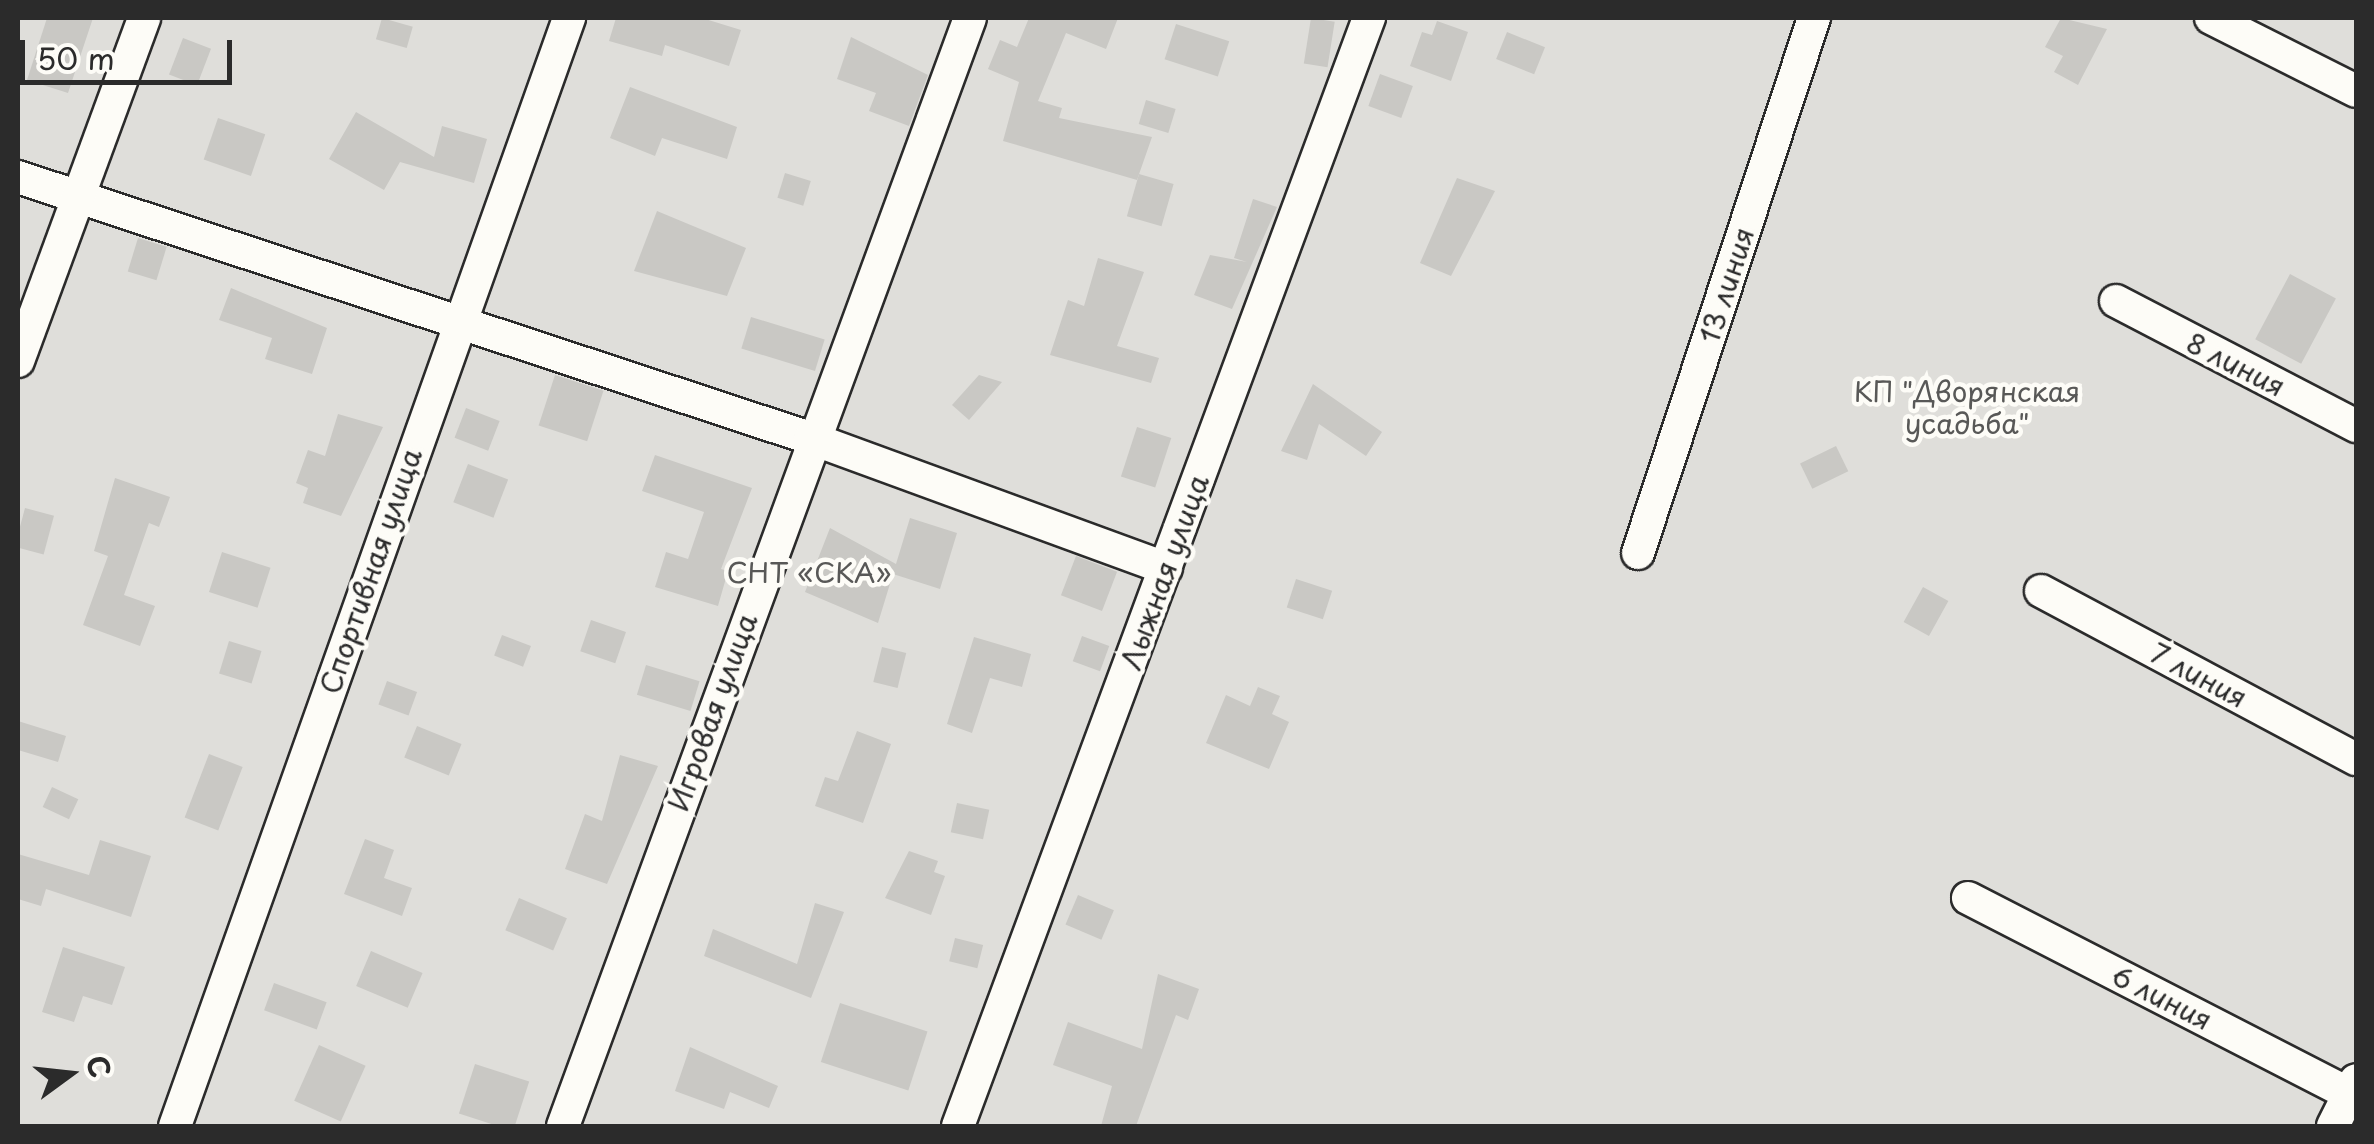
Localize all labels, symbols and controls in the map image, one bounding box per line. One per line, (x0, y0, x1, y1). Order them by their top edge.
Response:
scale bar (25, 20, 238, 82)
text: 50 m (37, 35, 115, 80)
street label: 13 линия (1691, 222, 1761, 348)
street label: 8 линия (2181, 325, 2291, 403)
park label: КП "Дворянская усадьба" (1853, 374, 2081, 440)
street label: Спортивная улица (312, 443, 428, 699)
street label: Лыжная улица (1113, 469, 1215, 675)
park label: СНТ «СКА» (727, 555, 891, 589)
street label: Игровая улица (661, 608, 763, 816)
street label: 7 линия (2145, 635, 2253, 715)
street label: 6 линия (2106, 957, 2218, 1037)
north arrow (20, 1024, 120, 1124)
text: С (76, 1050, 123, 1082)

